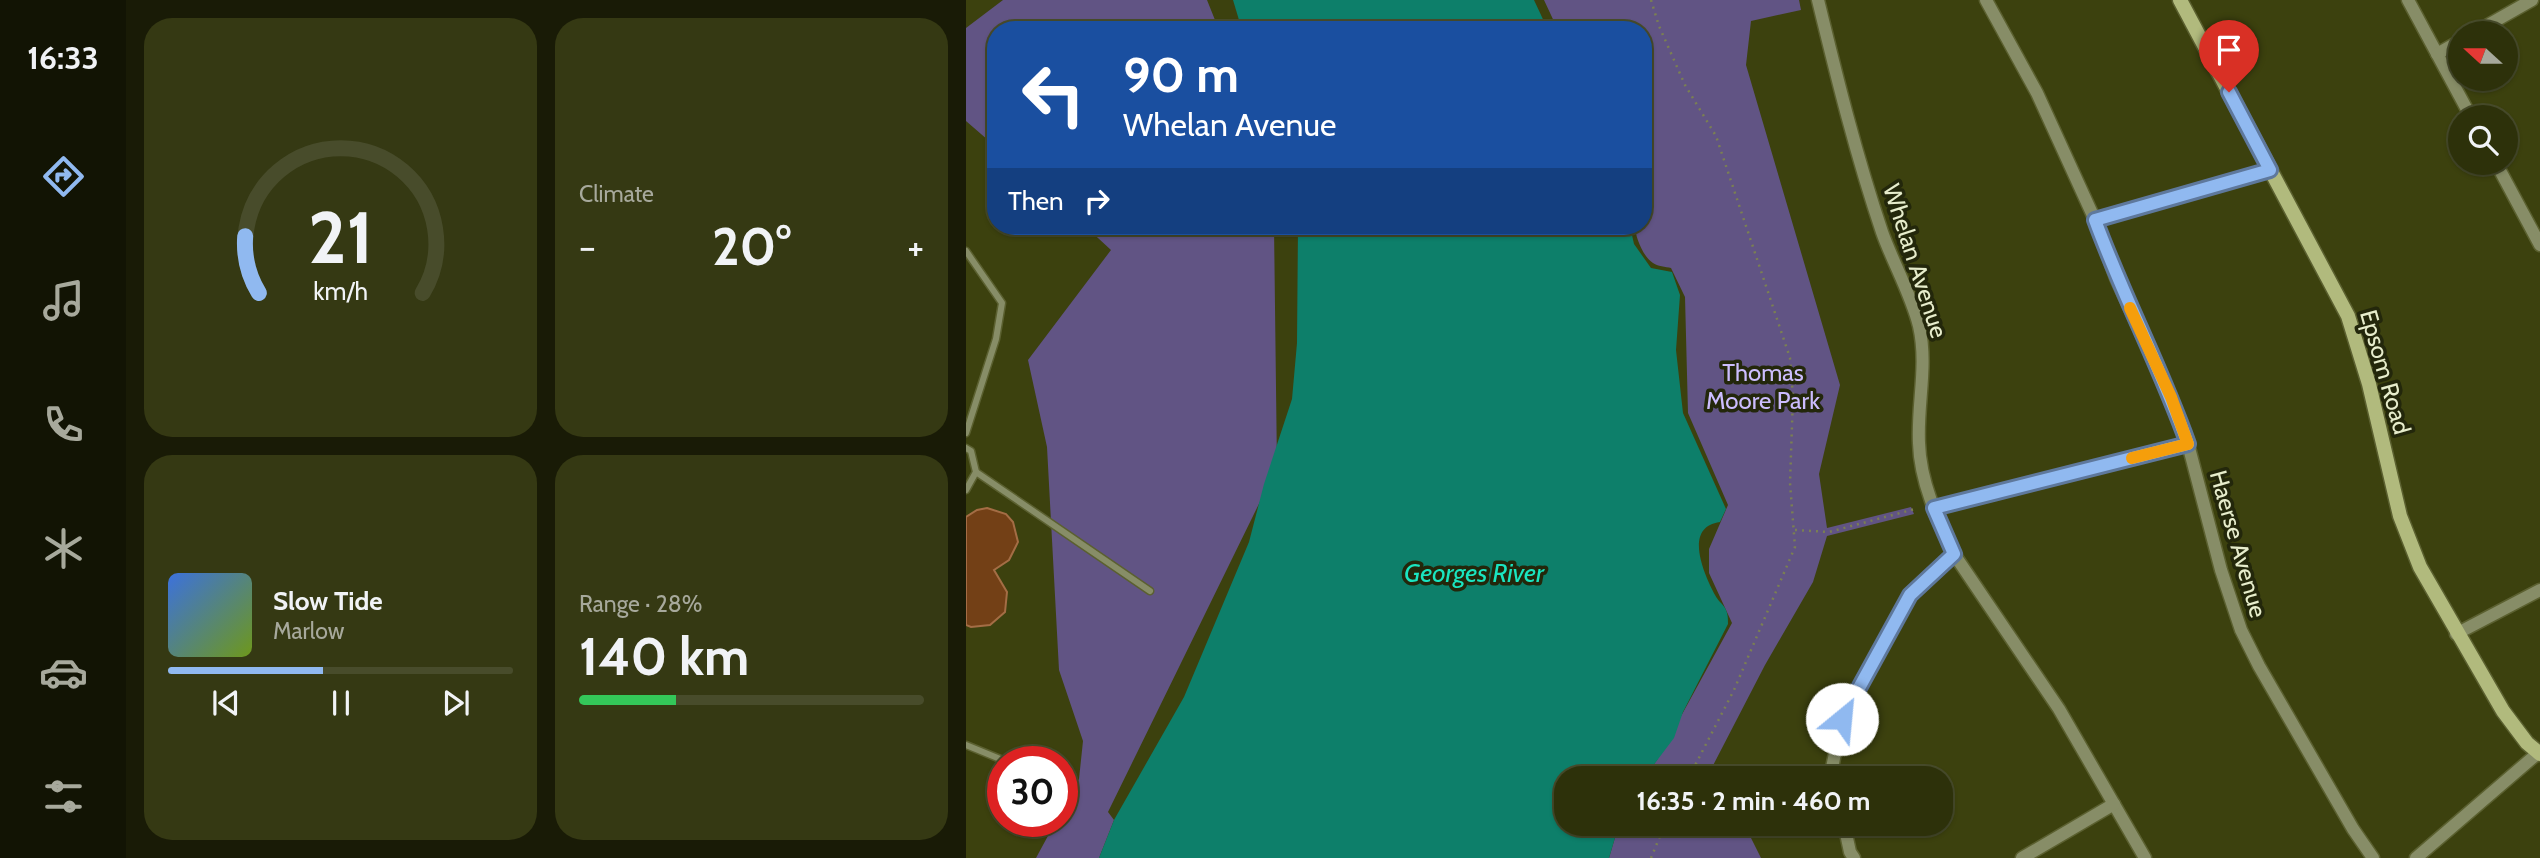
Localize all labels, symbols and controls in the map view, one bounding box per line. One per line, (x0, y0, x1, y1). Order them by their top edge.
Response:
pin (2199, 20, 2259, 92)
north arrow (2448, 21, 2518, 91)
map controls (2448, 21, 2518, 175)
icon: arrive (2210, 31, 2248, 69)
text: 16:33 (27, 38, 99, 77)
text: 90 m (1123, 45, 1239, 104)
icon: left (1008, 49, 1099, 140)
text: Whelan Avenue (1123, 105, 1336, 144)
button: search (2448, 105, 2518, 175)
icon: directions (39, 152, 88, 201)
text: Climate (579, 180, 654, 208)
street label: Whelan Avenue (1877, 180, 1954, 341)
icon: right (1078, 182, 1116, 220)
text: Then (1008, 185, 1064, 217)
text: 21 (308, 194, 373, 282)
text: 20° (712, 215, 791, 278)
text: − (579, 223, 596, 270)
text: + (907, 223, 924, 270)
icon: music (39, 276, 88, 325)
text: km/h (313, 276, 368, 306)
street label: Epsom Road (2354, 306, 2417, 437)
park label: Thomas Moore Park (1706, 358, 1820, 415)
icon: phone (39, 400, 88, 449)
street label: Haerse Avenue (2204, 467, 2273, 621)
icon: climate (39, 524, 88, 573)
water label: Georges River (1404, 557, 1545, 589)
text: Slow Tide (273, 585, 383, 617)
text: Range · 28% (579, 590, 702, 618)
text: Marlow (273, 617, 344, 645)
text: 140 km (579, 625, 749, 688)
icon: car (39, 648, 88, 697)
position arrow (1805, 682, 1879, 756)
icon: previous (207, 684, 245, 722)
icon: pause (322, 684, 360, 722)
icon: next (437, 684, 475, 722)
speed limit sign: 30 (987, 746, 1078, 837)
icon: filters (39, 772, 88, 821)
text: 16:35 · 2 min · 460 m (1637, 785, 1870, 817)

